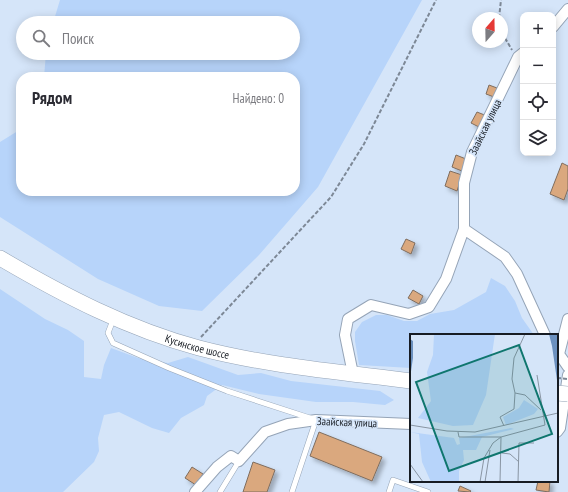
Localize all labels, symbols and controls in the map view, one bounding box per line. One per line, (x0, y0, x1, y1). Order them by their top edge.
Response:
north arrow (472, 12, 508, 48)
map controls (520, 12, 556, 156)
button: + (520, 12, 556, 48)
search box (16, 16, 300, 60)
icon: search (30, 27, 52, 49)
text: Поиск (62, 29, 94, 48)
button: − (520, 48, 556, 84)
button: locate (520, 84, 556, 120)
text: Рядом (32, 87, 72, 109)
text: Найдено: 0 (233, 90, 284, 107)
street label: Заайская улица (466, 97, 504, 157)
button: layers (520, 120, 556, 156)
street label: Кусинское шоссе (163, 331, 231, 362)
inset map (410, 334, 558, 482)
street label: Заайская улица (317, 414, 377, 430)

